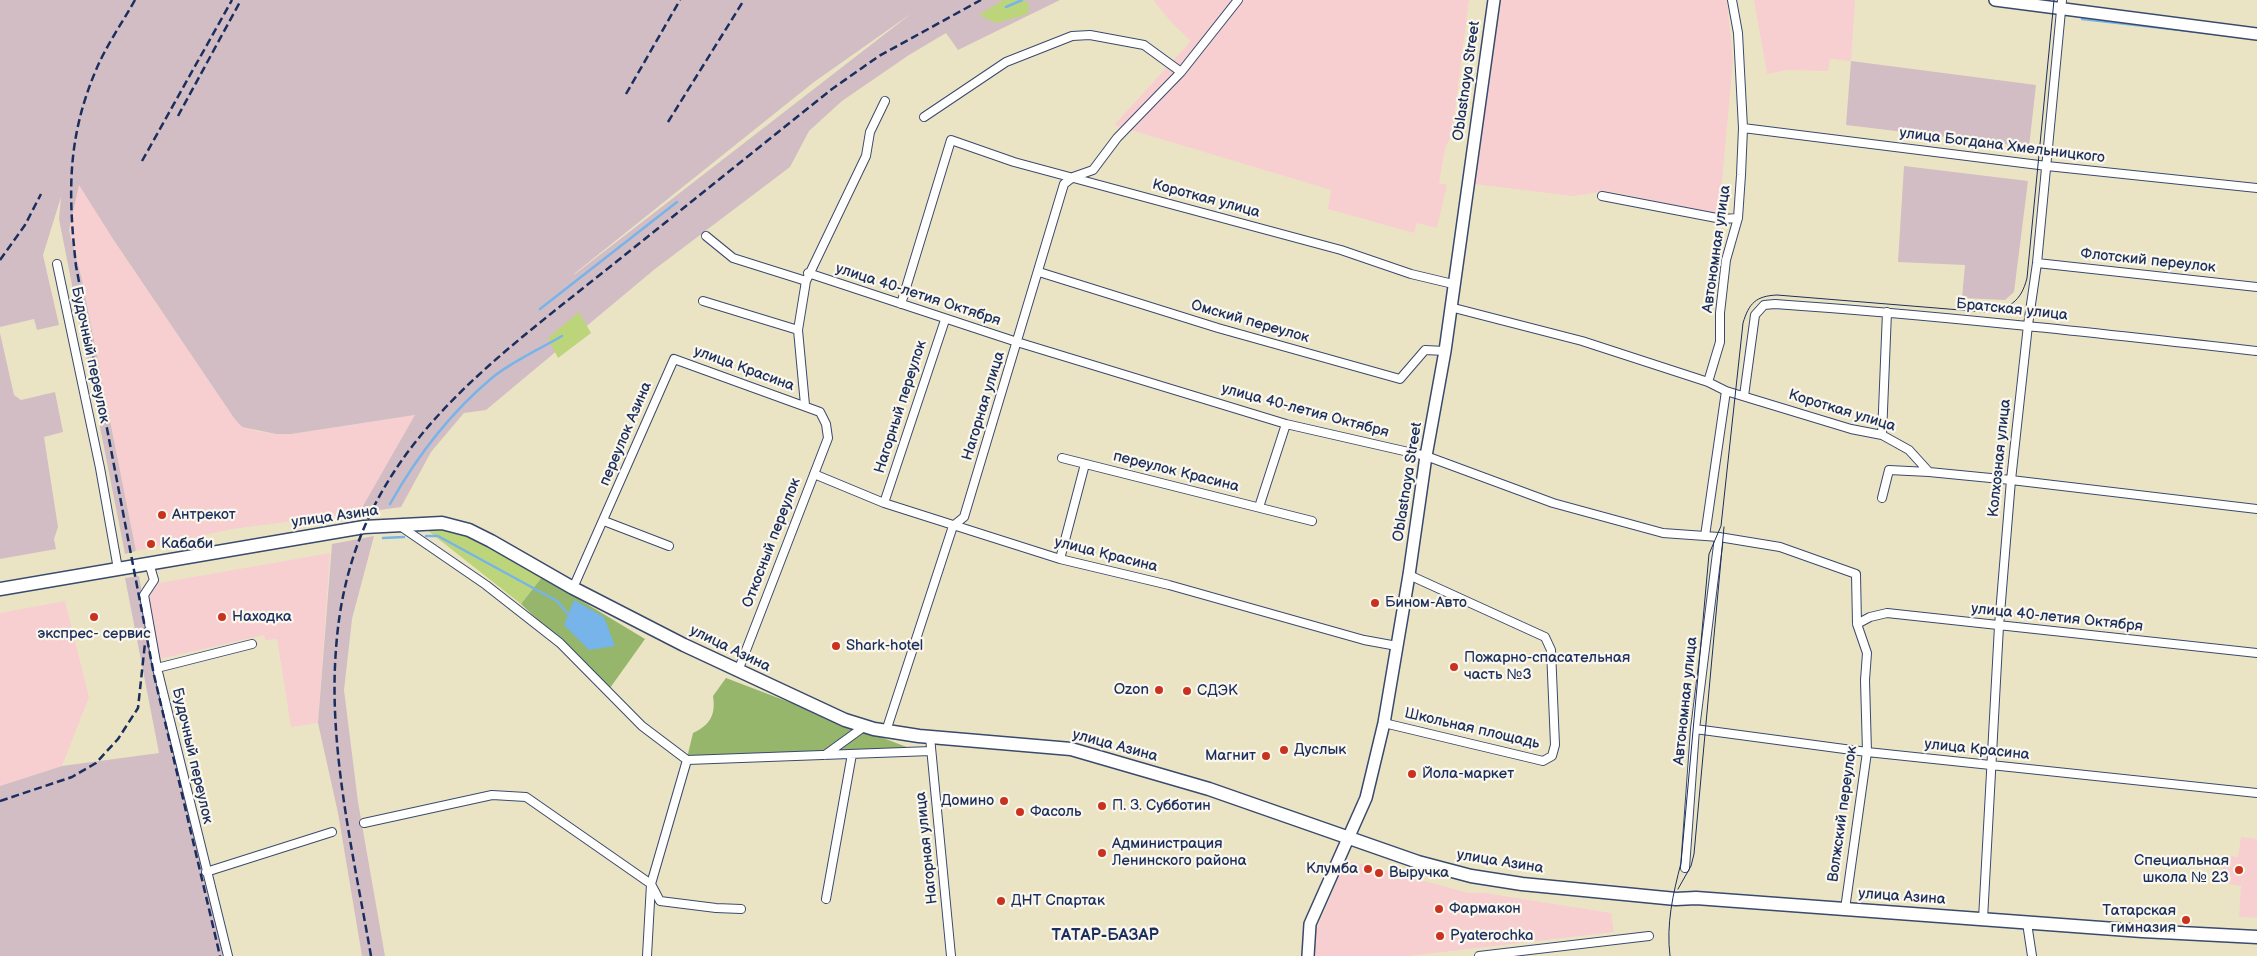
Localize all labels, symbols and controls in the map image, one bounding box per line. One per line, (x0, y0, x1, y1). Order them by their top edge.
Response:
street label: Oblastnaya Street (1450, 20, 1484, 142)
street label: улица Богдана Хмельницкого (1898, 124, 2106, 168)
street label: Короткая улица (1150, 176, 1262, 222)
street label: Автономная улица (1699, 184, 1735, 314)
street label: Флотский переулок (2080, 245, 2216, 277)
street label: улица 40-летия Октября (833, 260, 1003, 330)
street label: Будочный переулок (67, 285, 113, 425)
street label: Братская улица (1955, 295, 2069, 325)
street label: Омский переулок (1189, 297, 1311, 347)
street label: Нагорный переулок (871, 338, 931, 476)
street label: улица Красина (691, 342, 797, 396)
street label: Нагорная улица (959, 349, 1009, 463)
street label: переулок Азина (596, 379, 656, 489)
street label: улица 40-летия Октября (1219, 380, 1391, 442)
street label: Короткая улица (1786, 386, 1898, 436)
street label: Колхозная улица (1985, 398, 2015, 518)
street label: Oblastnaya Street (1390, 421, 1426, 543)
street label: переулок Красина (1111, 448, 1241, 496)
street label: Откосный переулок (739, 476, 805, 610)
street label: улица Азина (290, 502, 380, 532)
place label: Антрекот (172, 506, 236, 524)
marker: Антрекот (156, 509, 168, 521)
street label: улица Красина (1053, 533, 1159, 577)
place label: Кабаби (161, 535, 213, 553)
marker: Кабаби (145, 538, 157, 550)
place label: Бином-Авто (1385, 594, 1467, 612)
marker: Бином-Авто (1369, 597, 1381, 609)
street label: улица 40-летия Октября (1970, 600, 2144, 636)
place label: Находка (232, 608, 292, 626)
marker: экспрес- сервис (88, 611, 100, 623)
marker: Находка (216, 611, 228, 623)
street label: улица Азина (687, 622, 773, 676)
place label: экспрес- сервис (38, 625, 150, 643)
street label: Автономная улица (1670, 636, 1702, 766)
place label: Shark-hotel (846, 637, 923, 655)
marker: Shark-hotel (830, 640, 842, 652)
place label: Пожарно-спасательная часть №3 (1464, 649, 1630, 684)
marker: Пожарно-спасательная часть №3 (1448, 661, 1460, 673)
place label: Ozon (1114, 681, 1149, 699)
place label: СДЭК (1197, 682, 1238, 700)
marker: Ozon (1153, 684, 1165, 696)
marker: СДЭК (1181, 685, 1193, 697)
street label: Будочный переулок (168, 686, 216, 826)
street label: Школьная площадь (1403, 705, 1541, 753)
street label: улица Азина (1070, 726, 1160, 766)
street label: улица Красина (1924, 736, 2030, 764)
place label: Дуслык (1294, 741, 1346, 759)
marker: Дуслык (1278, 744, 1290, 756)
street label: Волжский переулок (1825, 745, 1861, 883)
place label: Магнит (1205, 747, 1256, 765)
marker: Магнит (1260, 750, 1272, 762)
place label: Йола-маркет (1422, 765, 1514, 783)
marker: Йола-маркет (1406, 768, 1418, 780)
street label: Нагорная улица (912, 791, 942, 905)
place label: Домино (941, 792, 994, 810)
marker: Домино (998, 795, 1010, 807)
place label: П. З. Субботин (1112, 797, 1211, 815)
marker: П. З. Субботин (1096, 800, 1108, 812)
place label: Фасоль (1030, 803, 1081, 821)
marker: Фасоль (1014, 806, 1026, 818)
place label: Администрация Ленинского района (1112, 835, 1247, 870)
street label: улица Азина (1455, 846, 1545, 878)
marker: Администрация Ленинского района (1096, 847, 1108, 859)
place label: Специальная школа № 23 (2134, 852, 2229, 887)
place label: Клумба (1306, 860, 1358, 878)
marker: Клумба (1362, 863, 1374, 875)
place label: Выручка (1389, 864, 1449, 882)
marker: Специальная школа № 23 (2233, 864, 2245, 876)
marker: Выручка (1373, 867, 1385, 879)
street label: улица Азина (1858, 885, 1946, 909)
place label: ДНТ Спартак (1011, 892, 1105, 910)
marker: ДНТ Спартак (995, 895, 1007, 907)
place label: Фармакон (1449, 900, 1521, 918)
place label: Татарская гимназия (2102, 902, 2176, 937)
marker: Фармакон (1433, 903, 1445, 915)
marker: Татарская гимназия (2180, 914, 2192, 926)
district label: ТАТАР-БАЗАР (1051, 926, 1159, 946)
place label: Pyaterochka (1450, 927, 1533, 945)
marker: Pyaterochka (1434, 930, 1446, 942)

